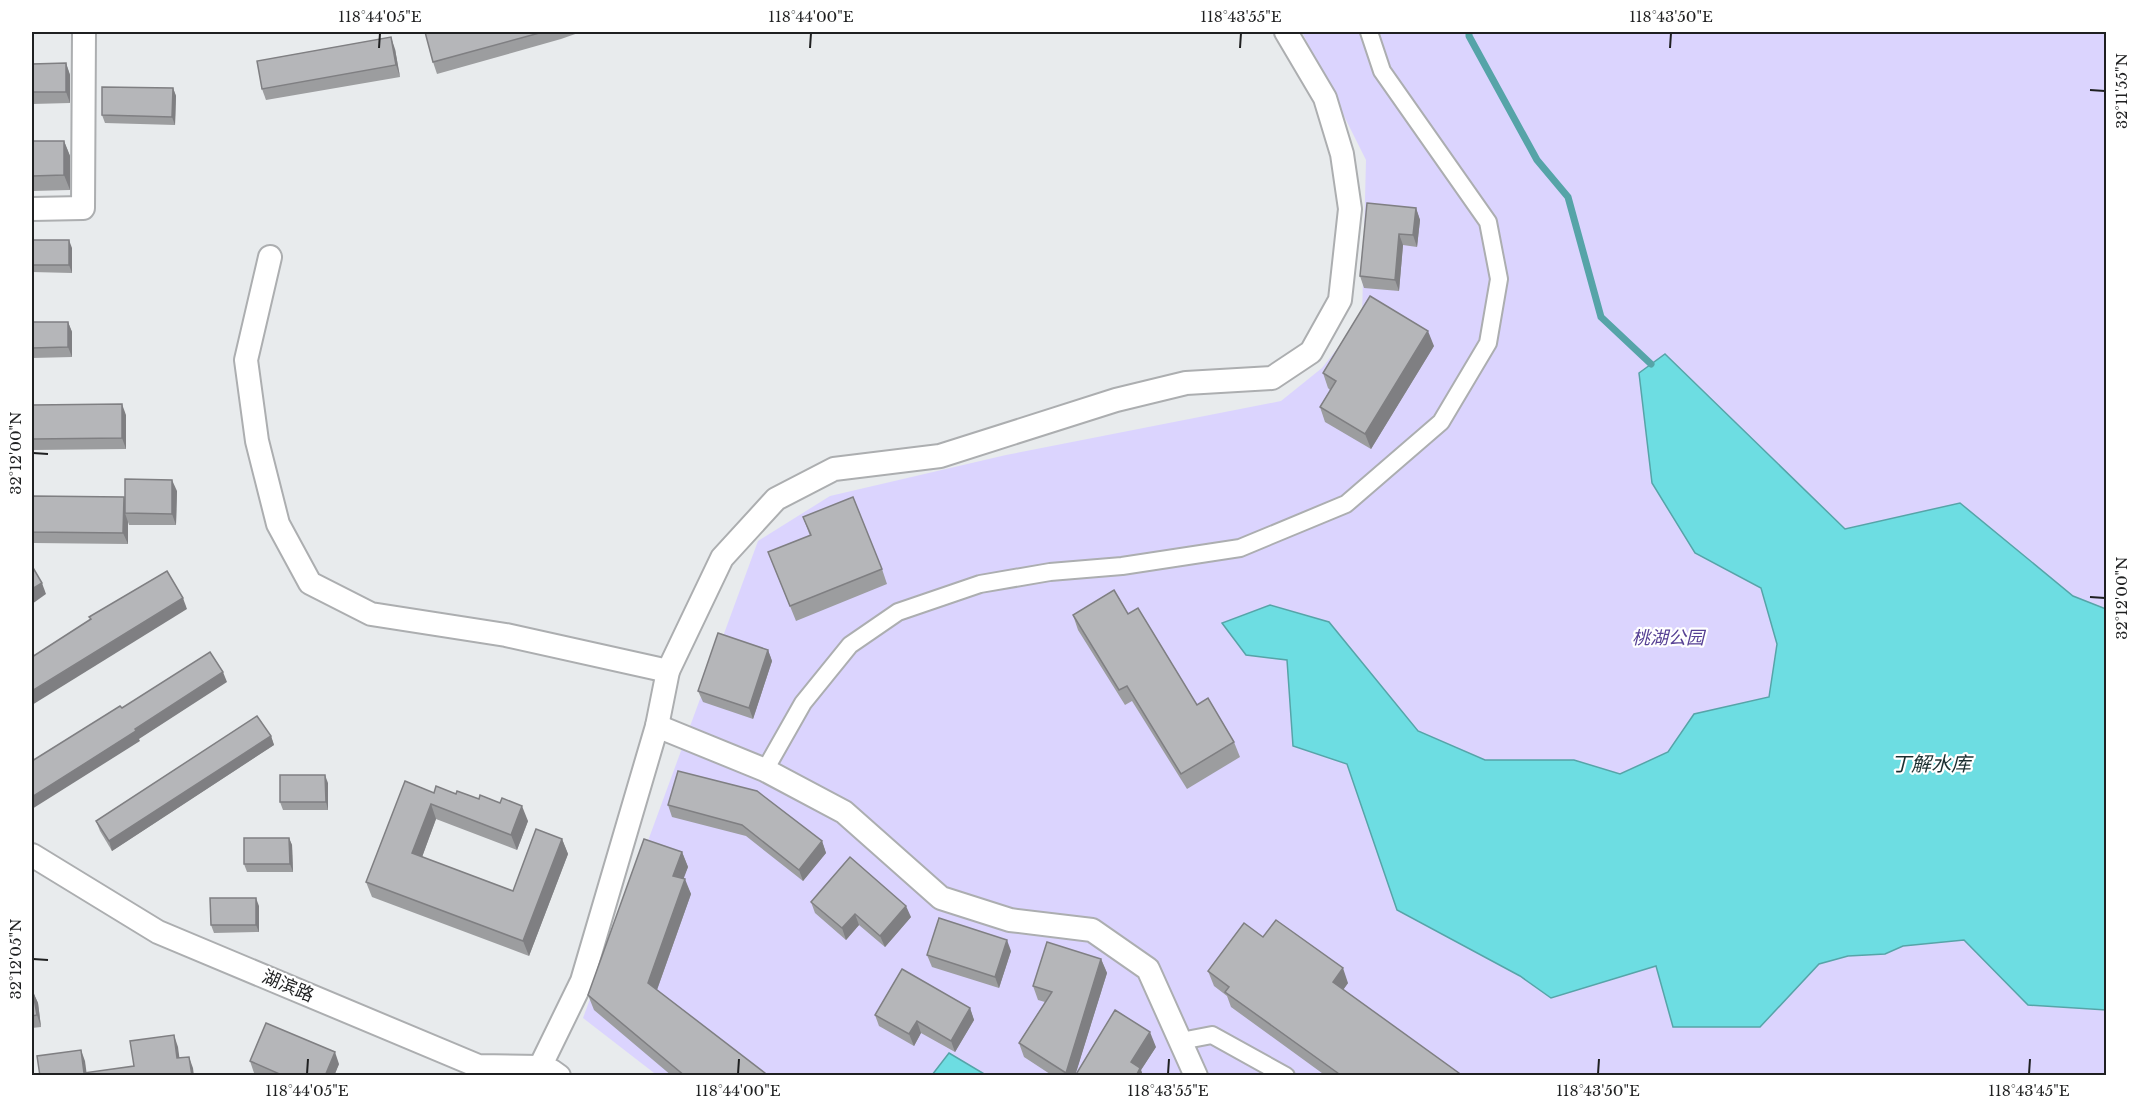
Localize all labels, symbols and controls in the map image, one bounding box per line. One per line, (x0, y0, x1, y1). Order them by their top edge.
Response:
text: 118°44'05"E (338, 7, 422, 26)
text: 118°44'00"E (768, 7, 854, 26)
text: 118°43'55"E (1200, 7, 1282, 26)
text: 118°43'50"E (1629, 7, 1713, 26)
text: 32°11'55"N (2112, 53, 2131, 129)
text: 32°12'00"N (6, 411, 25, 495)
text: 32°12'00"N (2112, 556, 2131, 640)
park label: 桃湖公园 (1632, 627, 1707, 649)
water label: 丁解水库 (1891, 752, 1974, 776)
text: 32°12'05"N (6, 918, 25, 1000)
street label: 湖滨路 (259, 965, 317, 1007)
text: 118°44'05"E (265, 1081, 349, 1100)
text: 118°44'00"E (695, 1081, 781, 1100)
text: 118°43'55"E (1127, 1081, 1209, 1100)
text: 118°43'50"E (1556, 1081, 1640, 1100)
text: 118°43'45"E (1988, 1081, 2070, 1100)

